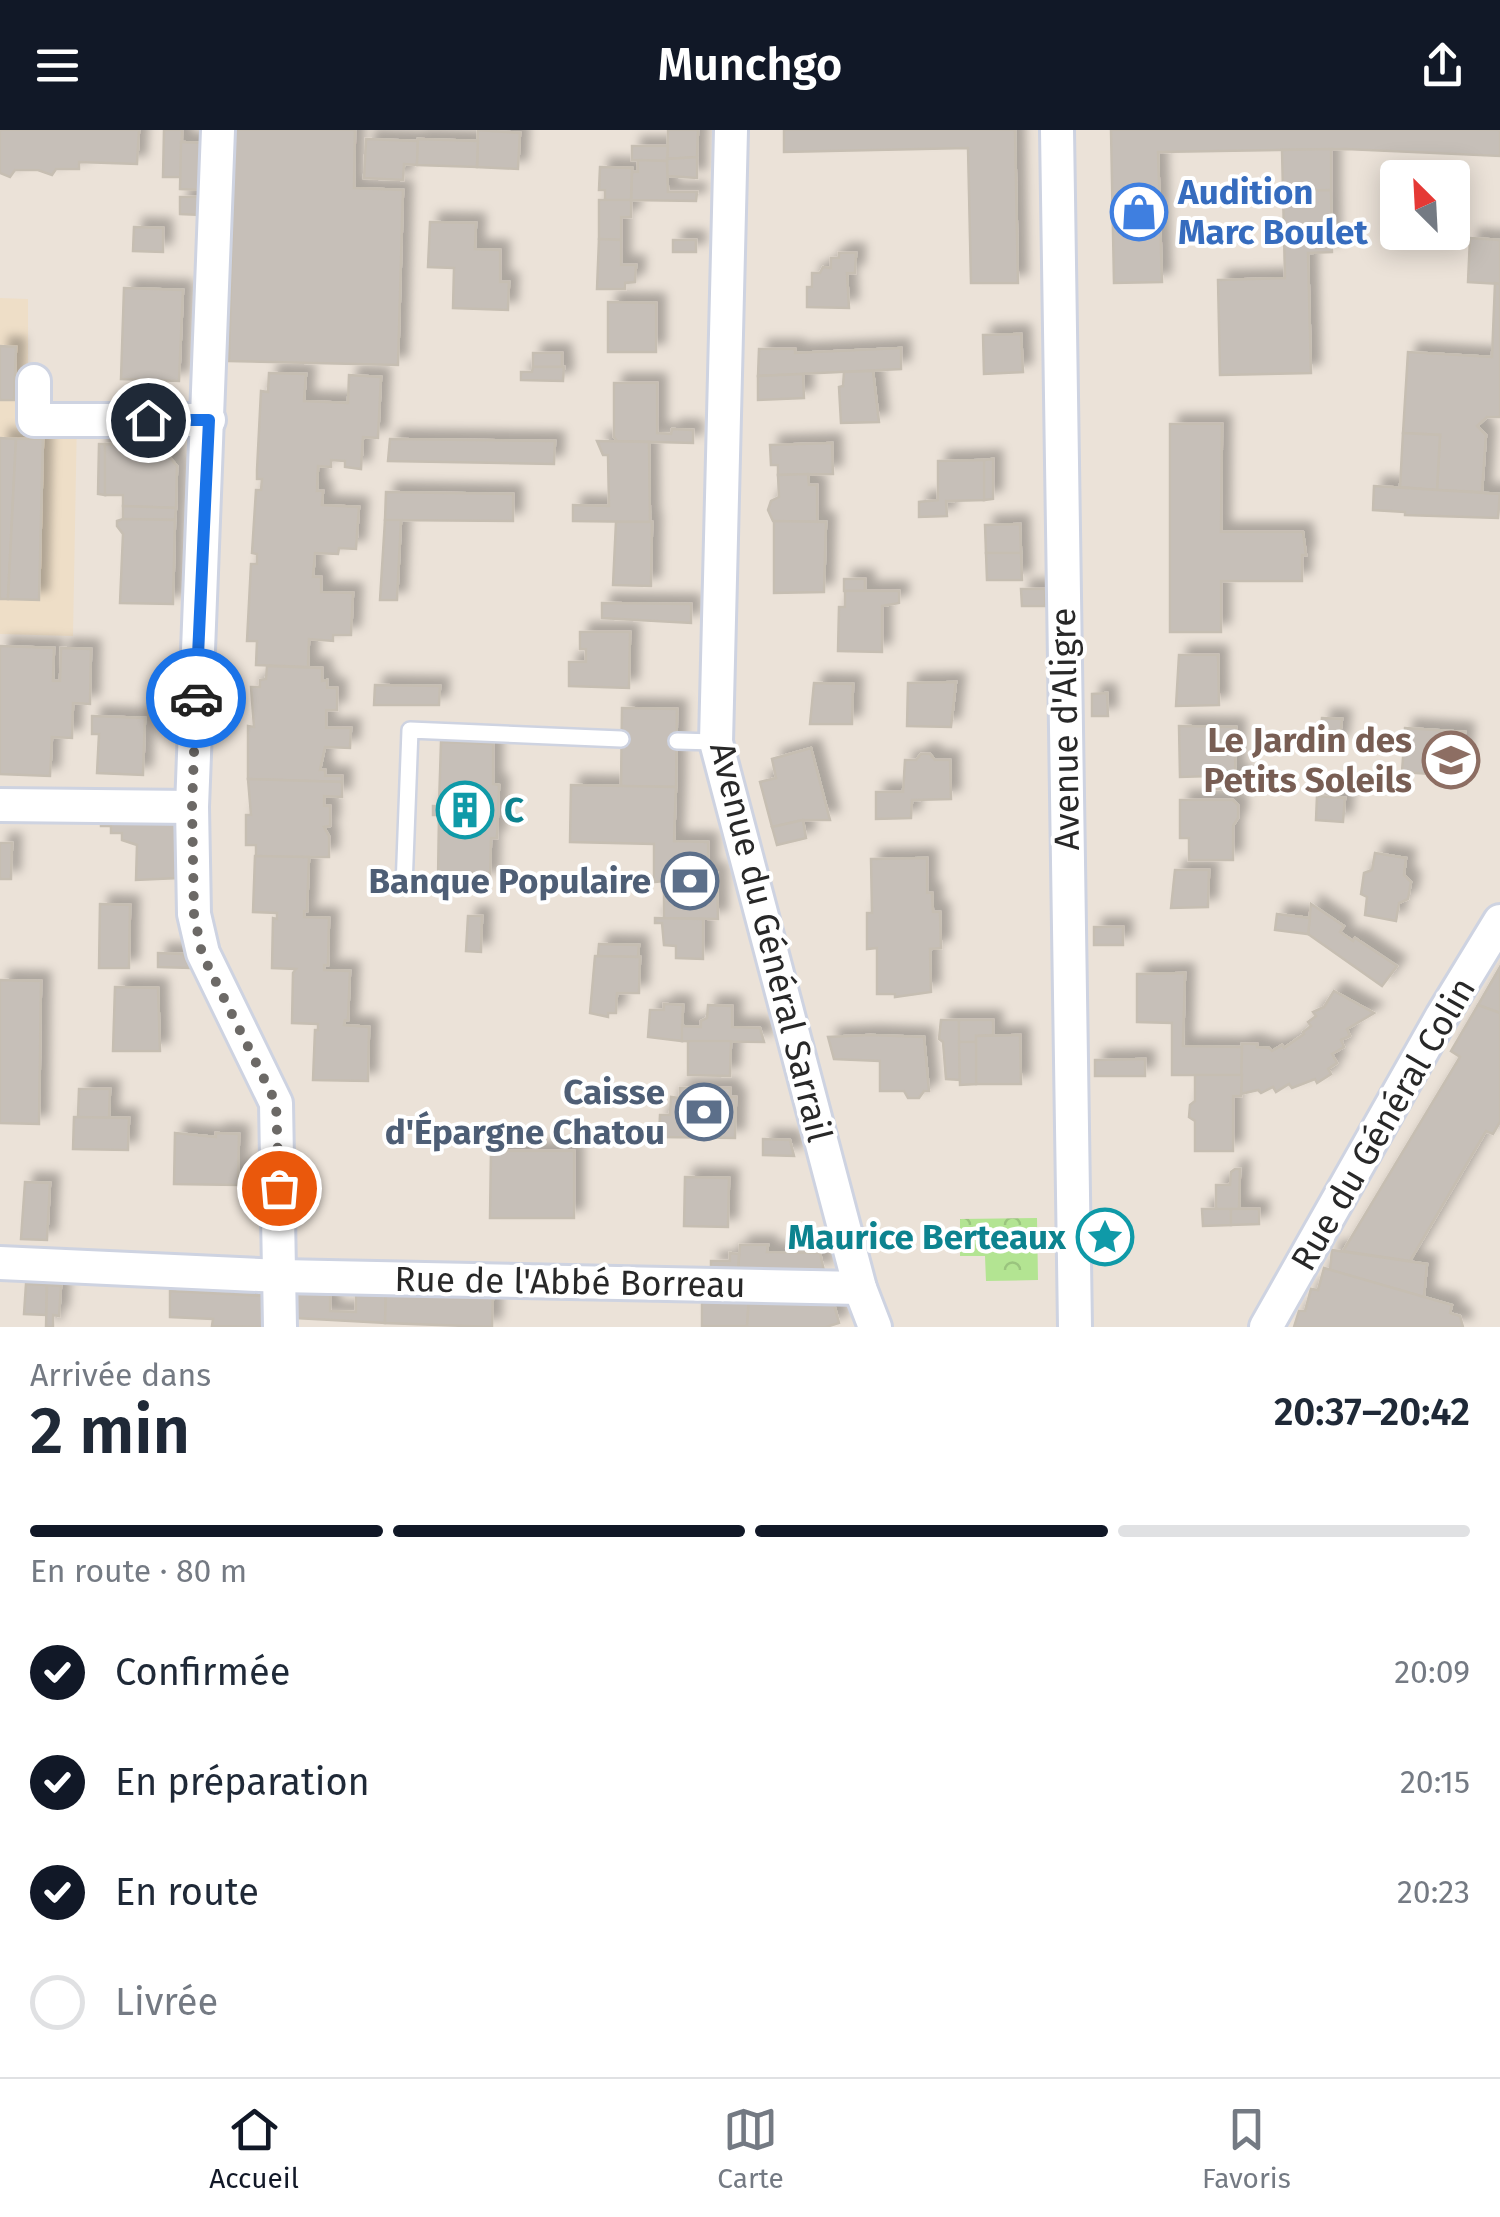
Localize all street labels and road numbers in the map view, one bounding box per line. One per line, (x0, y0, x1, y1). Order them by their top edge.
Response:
street label: Avenue d'Aligre (1042, 607, 1088, 851)
street label: Avenue du Général Sarrail (701, 738, 841, 1146)
street label: Rue du Général Colin (1282, 970, 1484, 1278)
street label: Rue de l'Abbé Borreau (394, 1258, 746, 1306)

